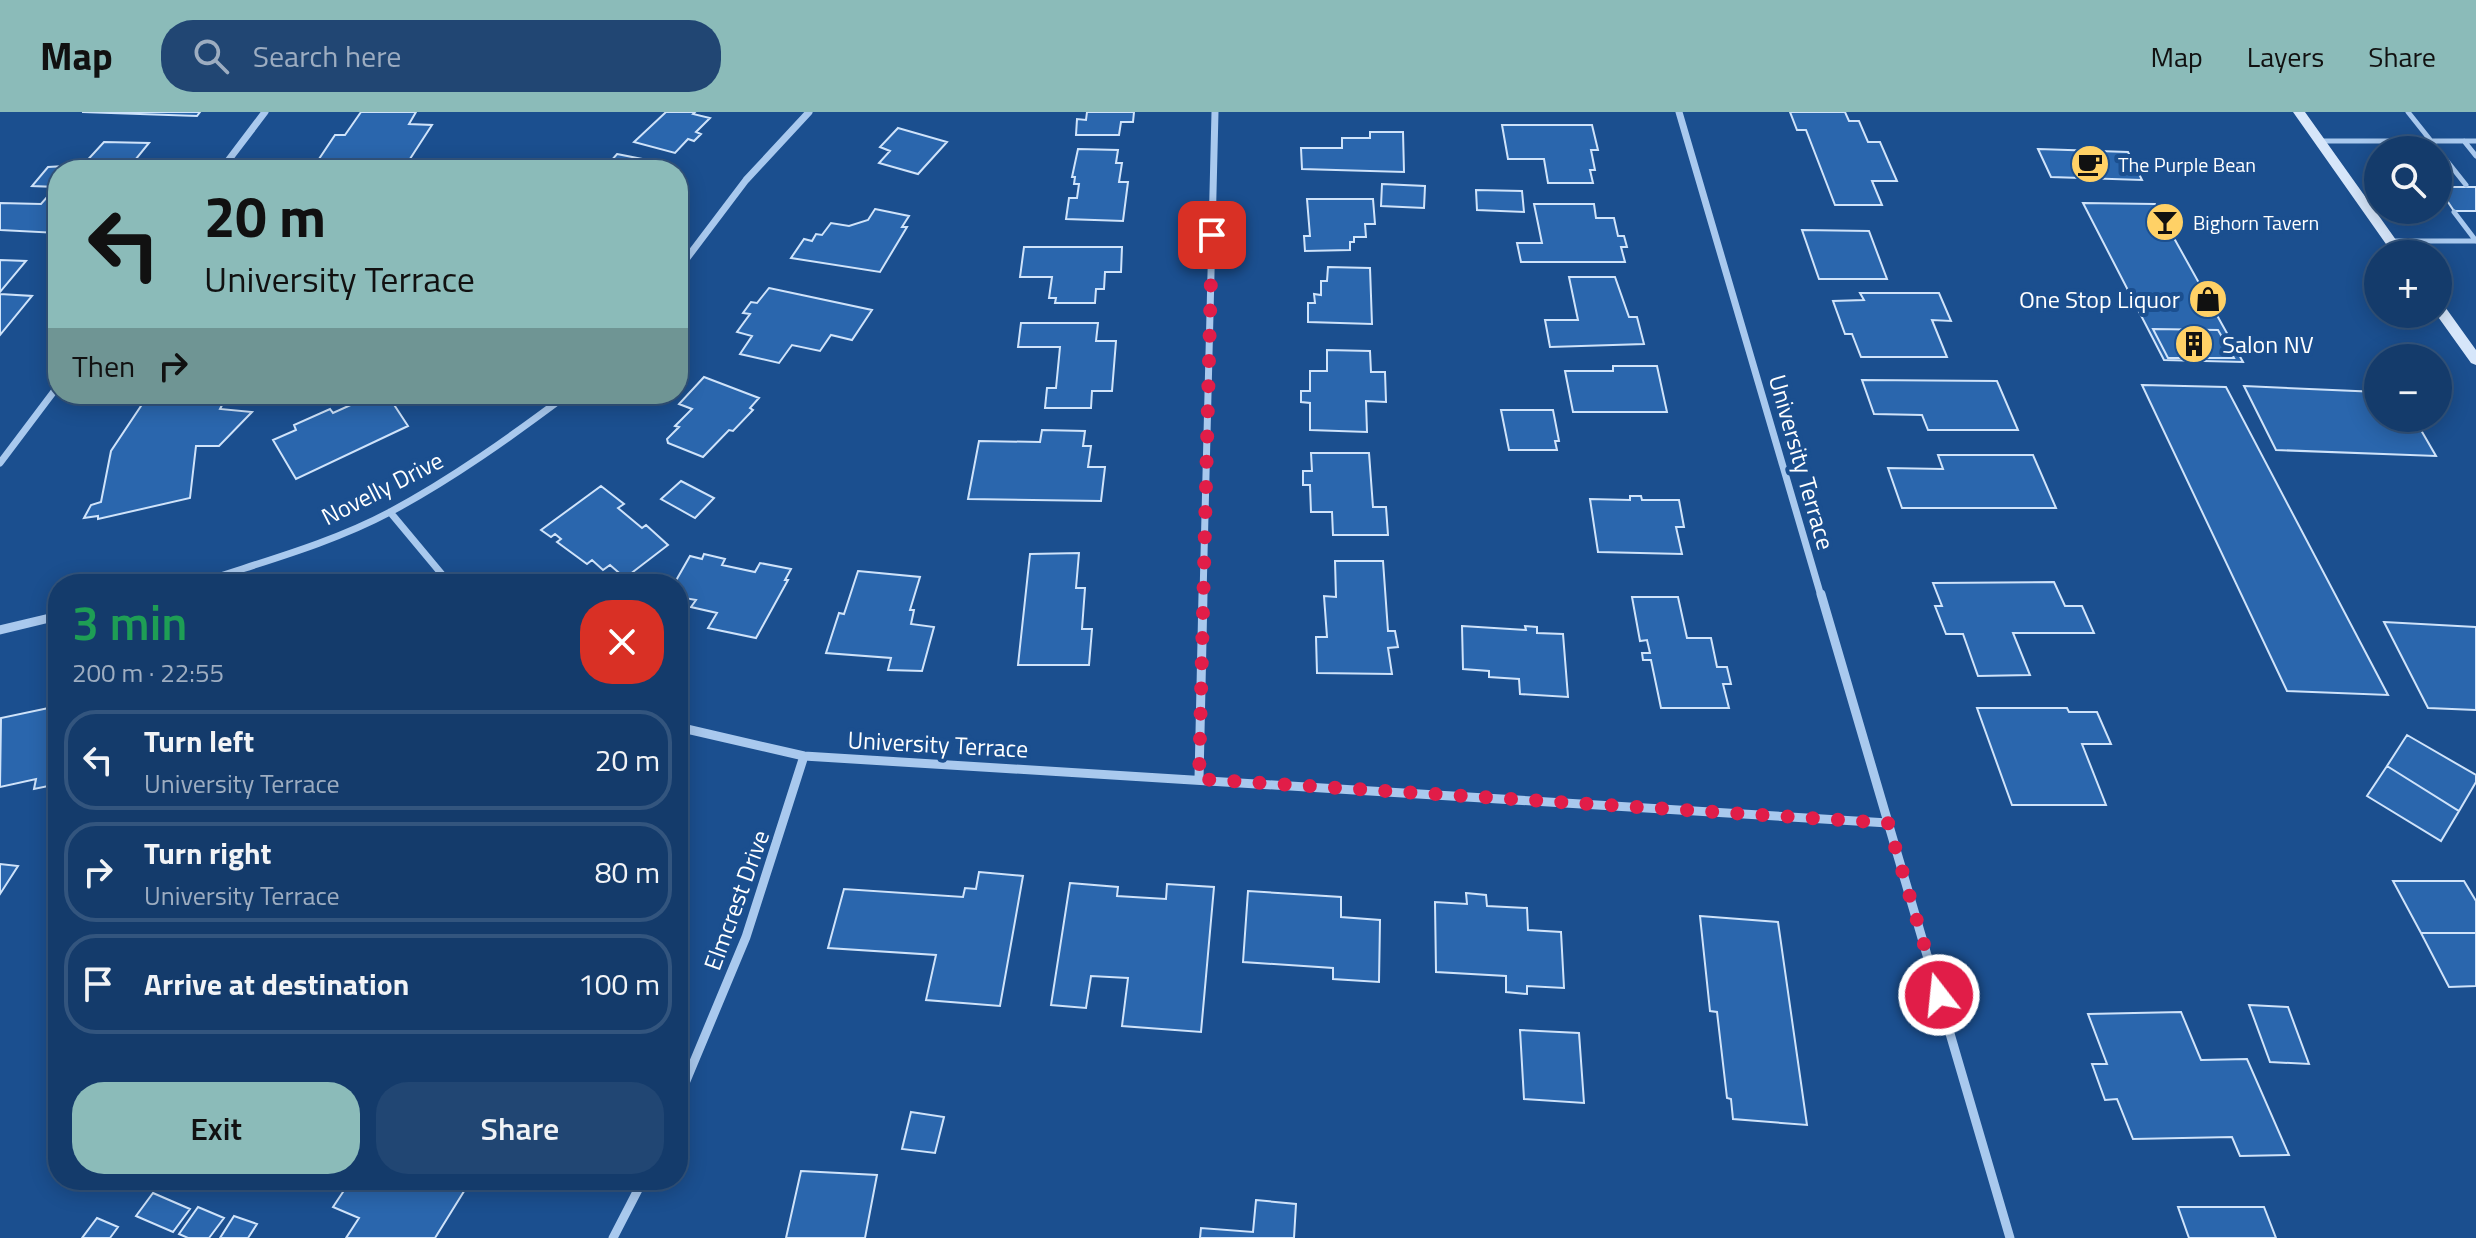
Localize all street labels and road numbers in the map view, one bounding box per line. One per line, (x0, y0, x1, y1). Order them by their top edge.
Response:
street label: University Terrace (1760, 370, 1844, 554)
street label: Novelly Drive (315, 442, 449, 534)
street label: University Terrace (847, 721, 1029, 767)
street label: Elmcrest Drive (694, 825, 778, 975)

